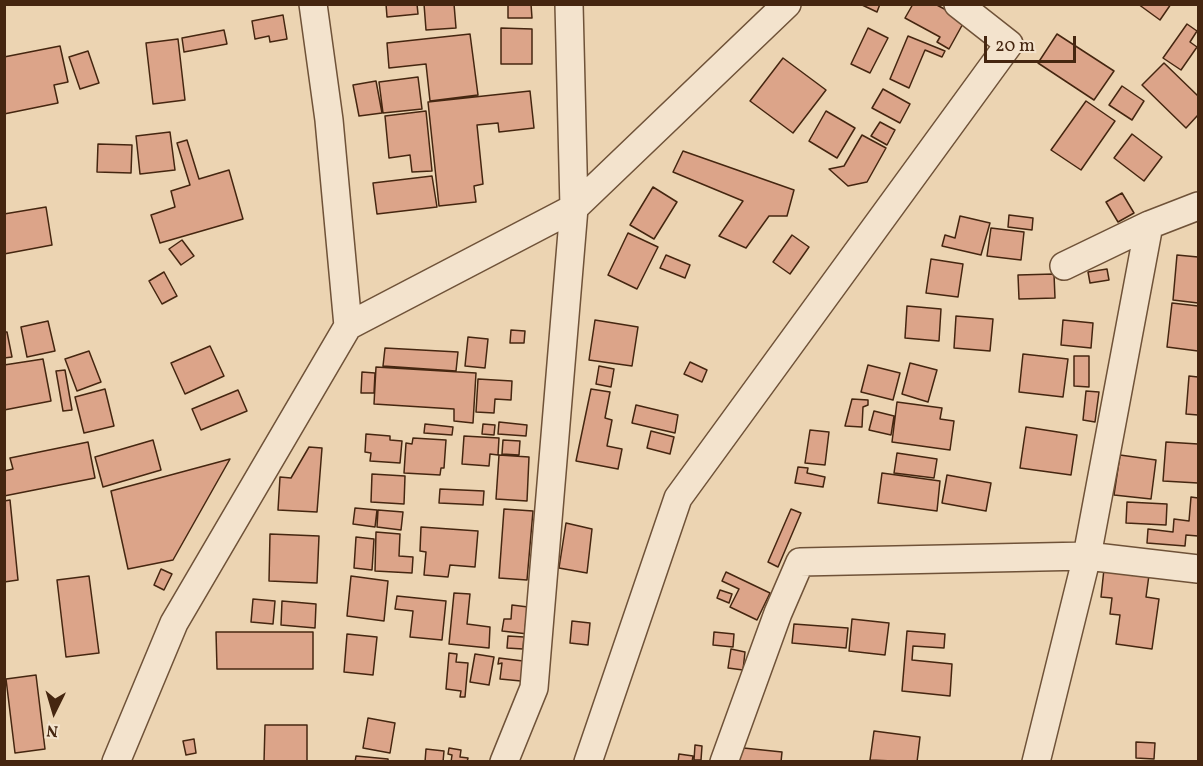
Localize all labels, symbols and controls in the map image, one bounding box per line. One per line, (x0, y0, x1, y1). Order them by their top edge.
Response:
scale bar (987, 24, 1078, 62)
text: 20 m (995, 34, 1035, 59)
north arrow (24, 682, 84, 742)
text: N (46, 718, 59, 741)

